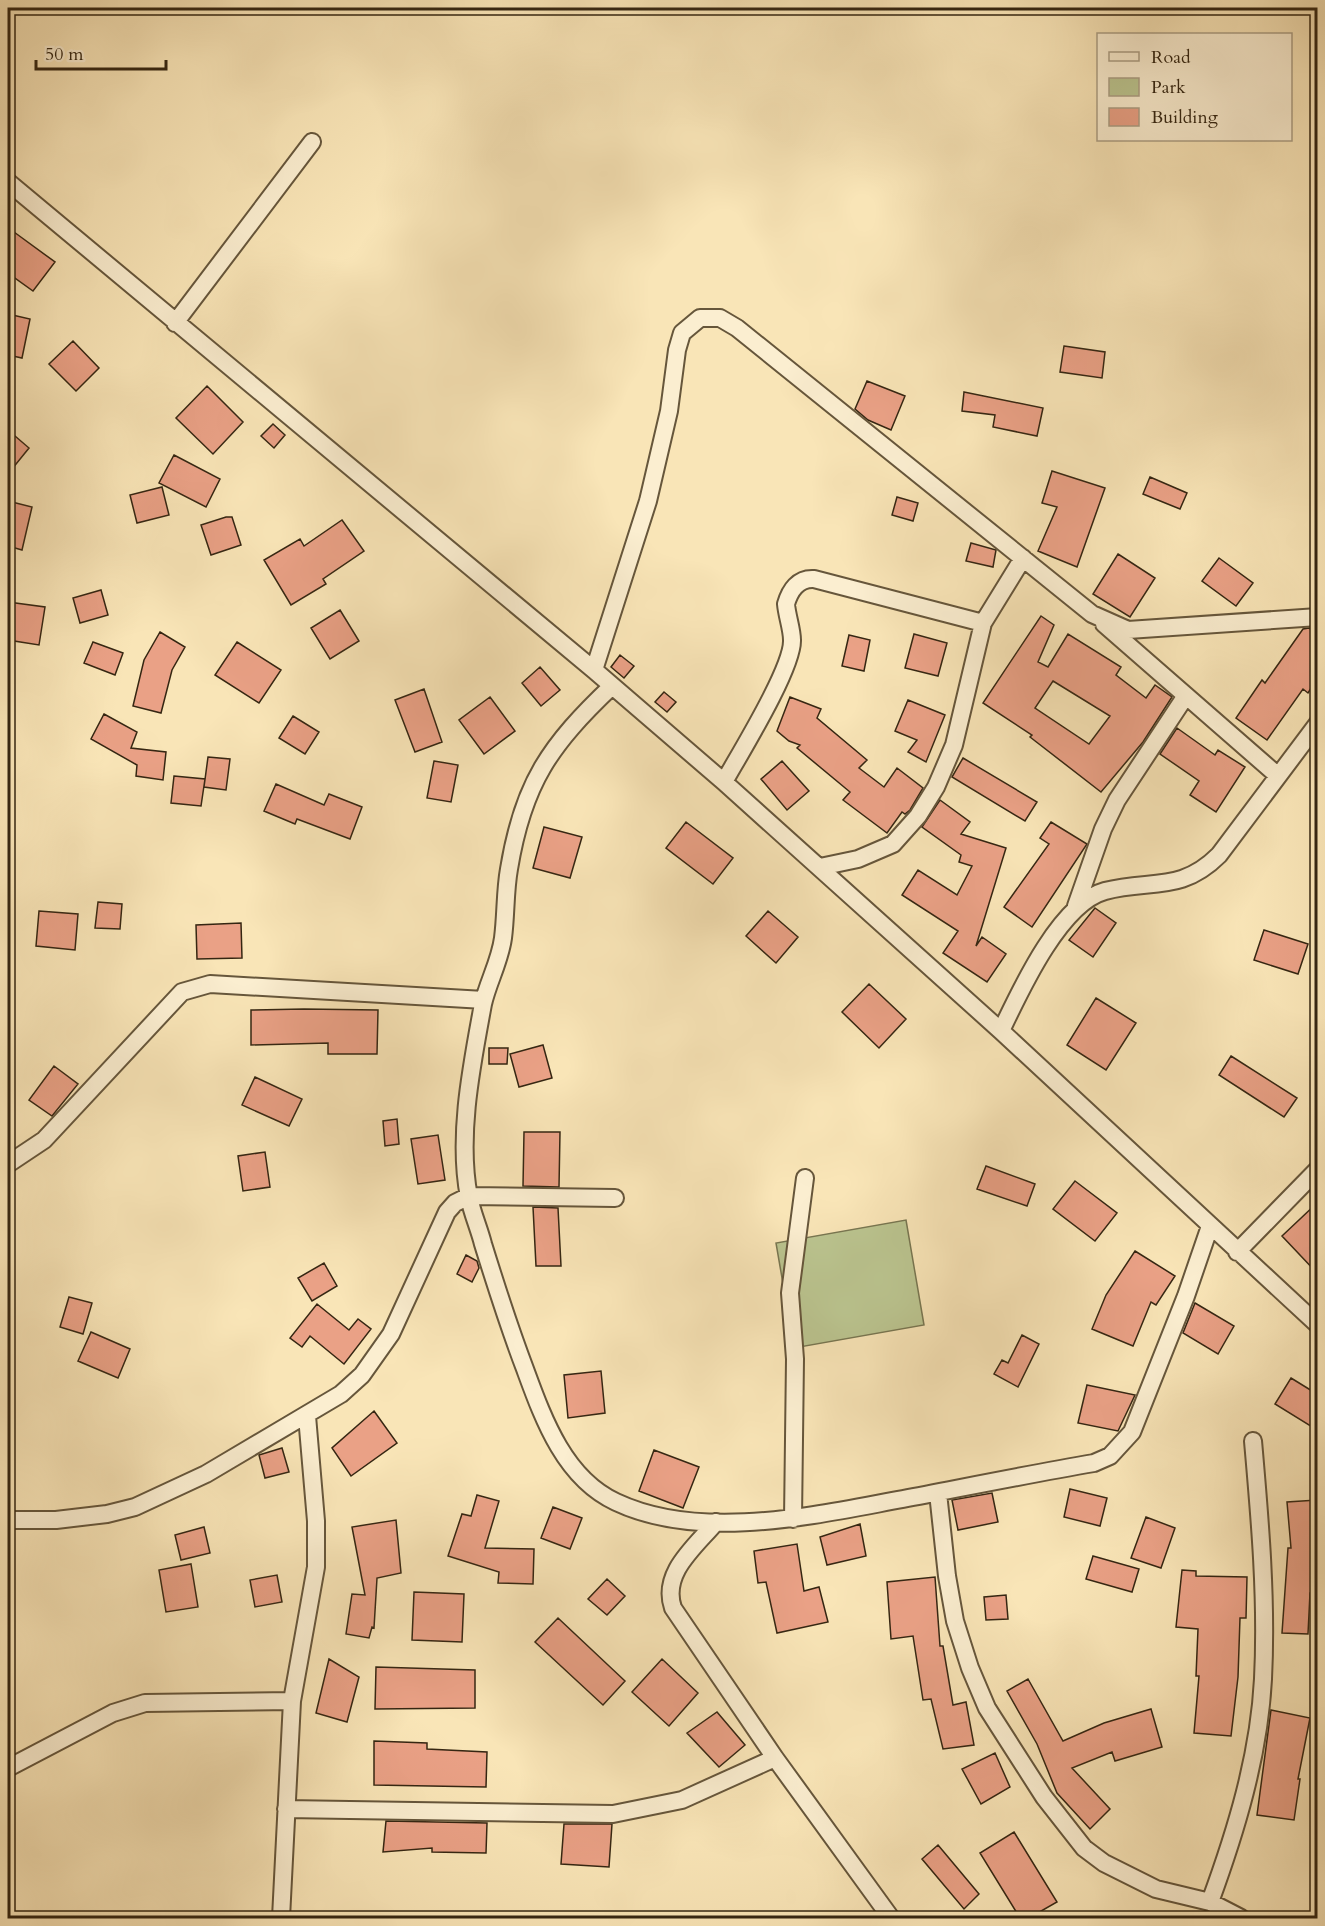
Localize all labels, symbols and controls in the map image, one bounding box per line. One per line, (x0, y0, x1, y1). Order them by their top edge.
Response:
scale bar (36, 33, 166, 71)
legend (1097, 33, 1292, 141)
text: 50 m (45, 42, 84, 67)
text: Road (1151, 45, 1191, 70)
text: Park (1151, 75, 1186, 100)
text: Building (1151, 105, 1219, 130)

